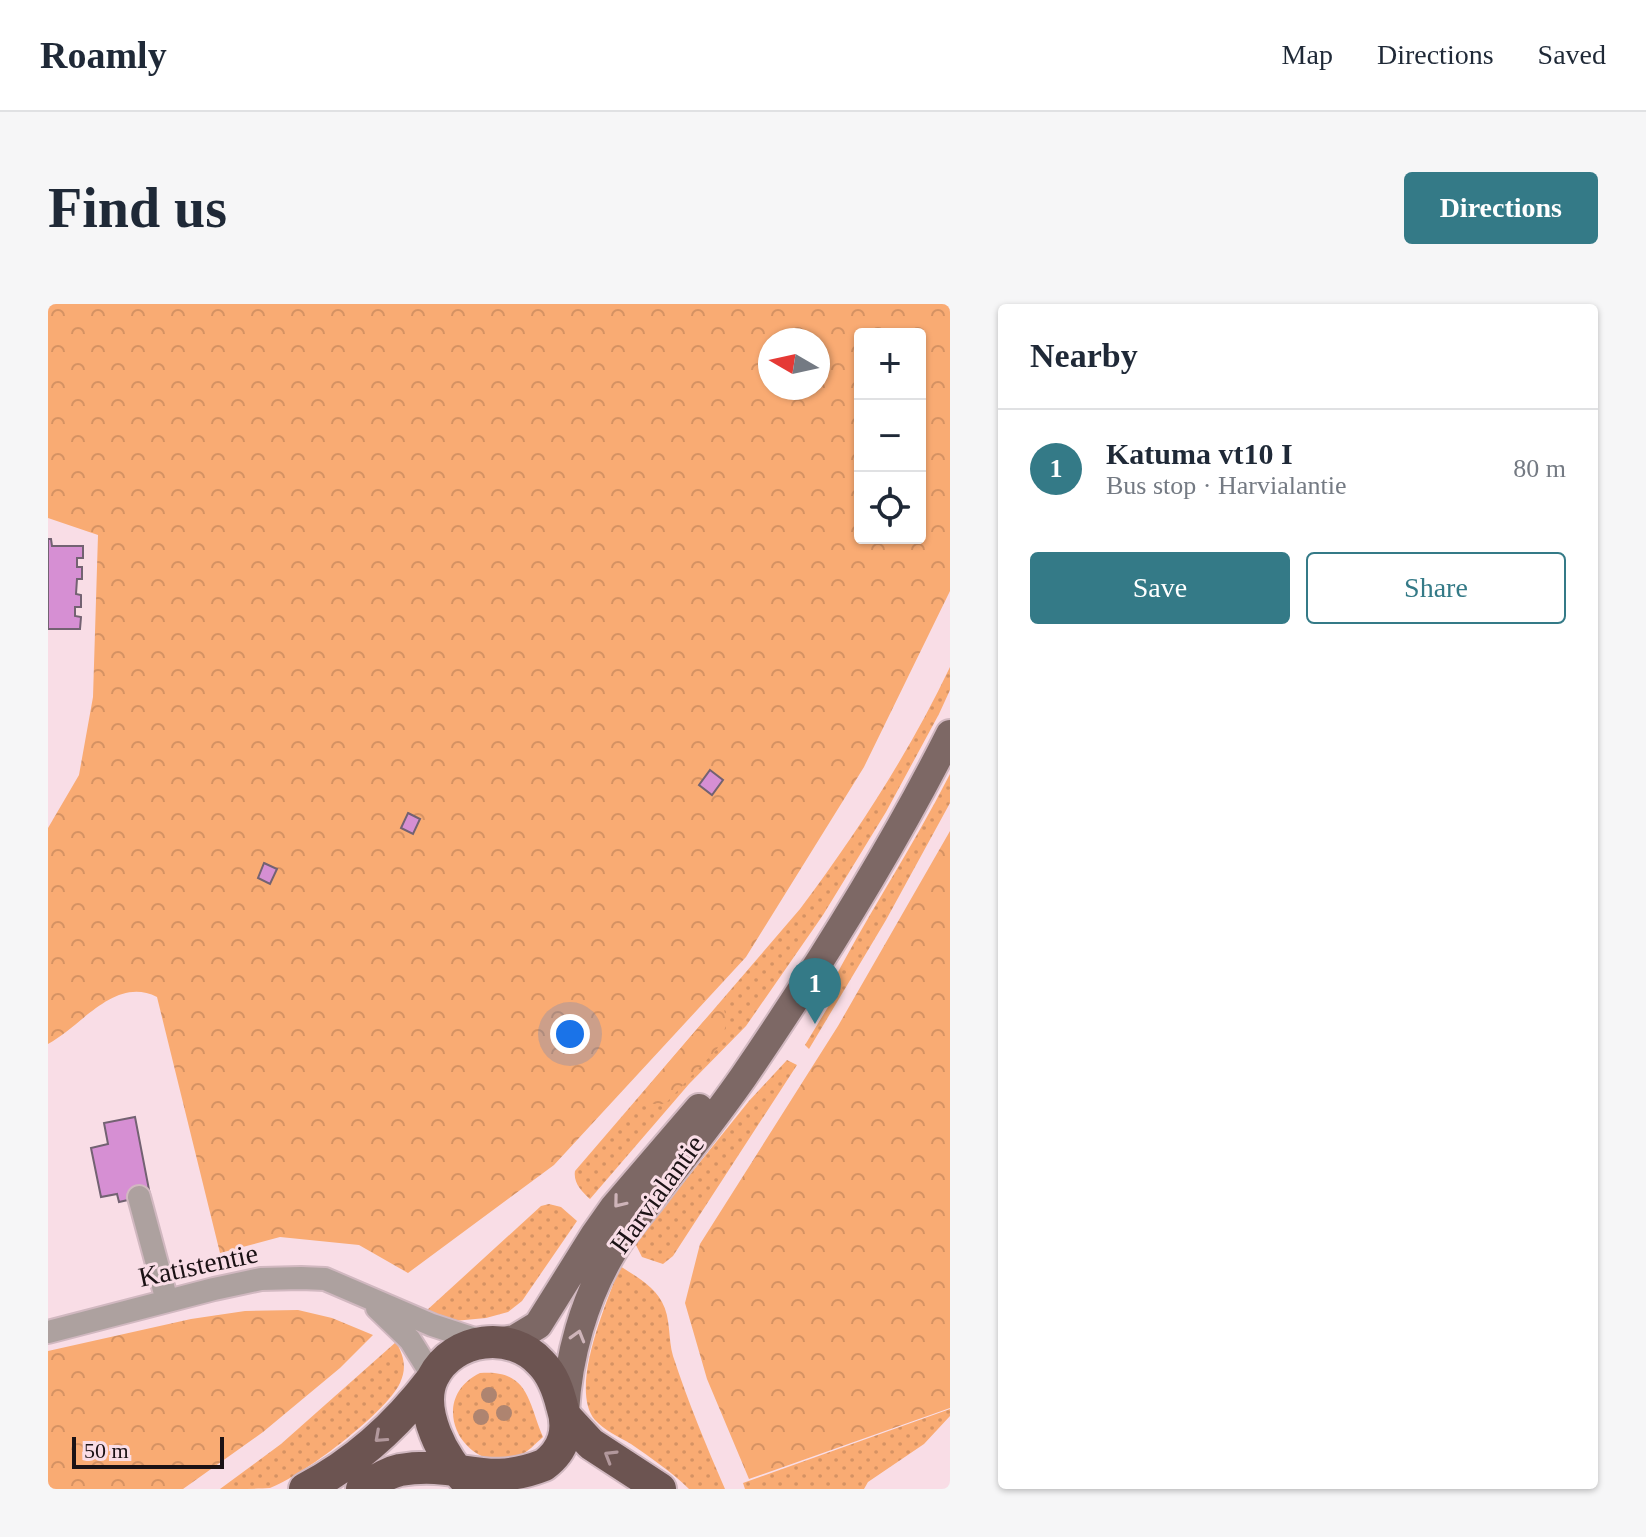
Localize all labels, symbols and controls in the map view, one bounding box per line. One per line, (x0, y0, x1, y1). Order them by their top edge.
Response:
text: Roamly (40, 34, 167, 76)
text: Map (1282, 39, 1333, 70)
text: Directions (1377, 39, 1494, 70)
text: Saved (1538, 39, 1606, 70)
button: Directions (1404, 172, 1598, 244)
text: Find us (48, 177, 227, 239)
north arrow (758, 328, 830, 400)
map controls (854, 328, 926, 544)
button: + (854, 328, 926, 400)
text: Nearby (1030, 337, 1138, 374)
button: − (854, 400, 926, 472)
text: Katuma vt10 I (1106, 437, 1293, 470)
text: 1 (1050, 454, 1063, 483)
text: 80 m (1513, 454, 1566, 483)
text: Bus stop · Harvialantie (1106, 471, 1346, 500)
button: locate (854, 472, 926, 544)
button: Save (1030, 552, 1290, 624)
button: Share (1306, 552, 1566, 624)
pin: 1 (789, 958, 841, 1024)
your location (550, 1014, 590, 1054)
street label: Harvialantie (604, 1129, 710, 1259)
one-way arrow (614, 1193, 628, 1208)
street label: Katistentie (135, 1237, 261, 1293)
one-way arrow (569, 1330, 585, 1344)
one-way arrow (375, 1427, 390, 1442)
scale bar (72, 1433, 224, 1469)
text: 50 m (84, 1438, 129, 1463)
one-way arrow (604, 1450, 619, 1466)

